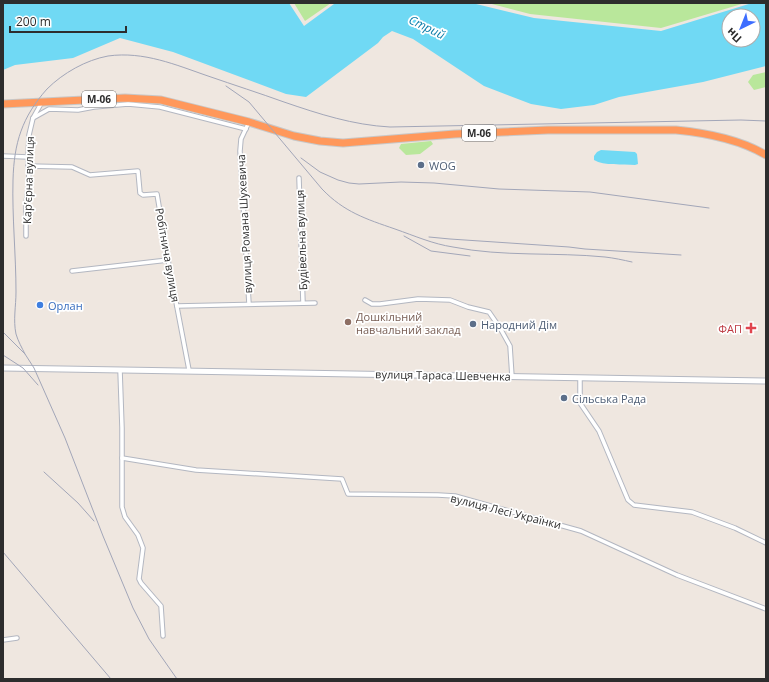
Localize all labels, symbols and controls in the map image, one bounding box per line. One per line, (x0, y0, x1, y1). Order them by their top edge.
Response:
scale bar (10, 8, 126, 34)
north arrow (721, 8, 761, 48)
water label: Стрий (406, 11, 448, 43)
text: 200 m (16, 13, 51, 30)
text: Пн (723, 25, 745, 46)
road number: М-06 (82, 91, 116, 107)
road number: М-06 (462, 125, 496, 141)
street label: Карʼєрна вулиця (19, 136, 37, 224)
street label: вулиця Романа Шухевича (233, 154, 255, 294)
place label: WOG (429, 158, 456, 173)
marker: WOG (416, 160, 426, 170)
street label: Будівельна вулиця (292, 189, 310, 291)
street label: Робітнича вулиця (152, 207, 184, 303)
place label: Орлан (48, 298, 83, 313)
marker: Орлан (35, 300, 45, 310)
place label: Дошкільний навчальний заклад (356, 309, 461, 337)
marker: Дошкільний навчальний заклад (343, 317, 353, 327)
place label: Народний Дім (481, 317, 557, 332)
marker: Народний Дім (468, 319, 478, 329)
place label: ФАП (718, 321, 742, 336)
marker: ФАП (745, 322, 757, 334)
street label: вулиця Тараса Шевченка (375, 366, 511, 384)
place label: Сільська Рада (572, 391, 646, 406)
marker: Сільська Рада (559, 393, 569, 403)
street label: вулиця Лесі Українки (449, 490, 563, 532)

